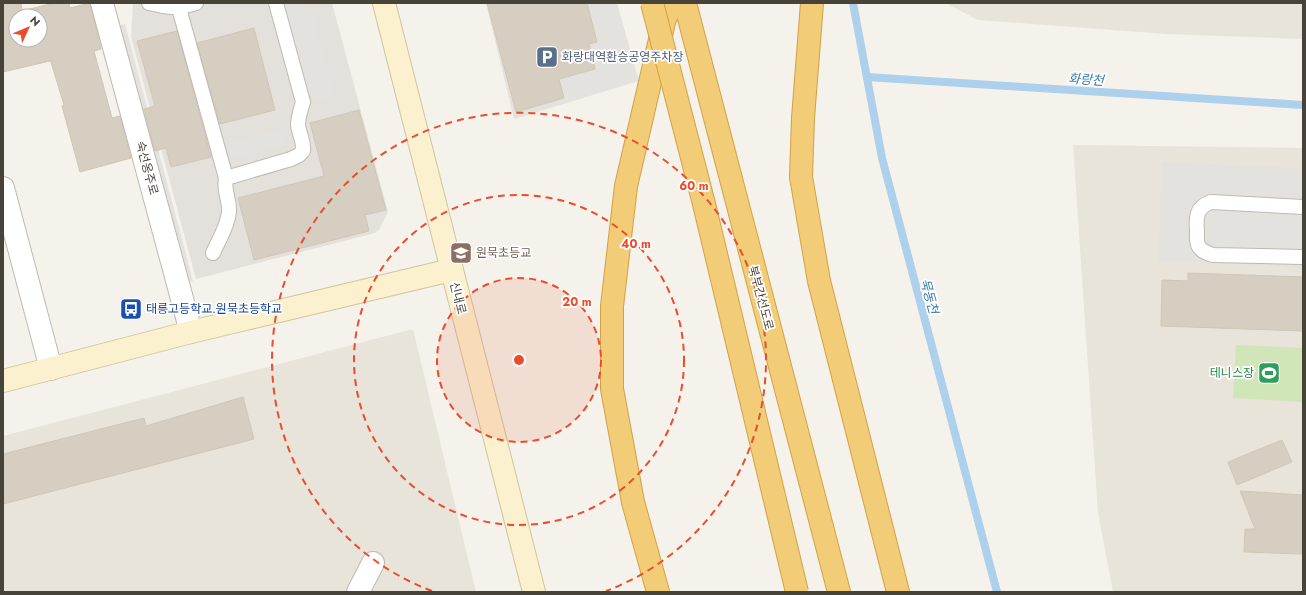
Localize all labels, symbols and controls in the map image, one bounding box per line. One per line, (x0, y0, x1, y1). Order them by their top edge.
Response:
north arrow (8, 8, 48, 48)
text: N (26, 12, 44, 30)
parking icon: 화랑대역환승공영주차장 (534, 44, 560, 70)
place label: 화랑대역환승공영주차장 (562, 48, 683, 66)
water label: 화랑천 (1067, 69, 1106, 90)
street label: 숙선옹주로 (131, 139, 163, 197)
text: 60 m (679, 177, 709, 195)
text: 40 m (621, 235, 651, 253)
school or university icon: 원묵초등교 (448, 240, 474, 266)
place label: 원묵초등교 (476, 244, 531, 262)
street label: 북부간선도로 (744, 264, 778, 332)
water label: 묵동천 (916, 276, 944, 317)
street label: 신내로 (445, 280, 471, 316)
text: 20 m (562, 293, 592, 311)
bus stop icon: 태릉고등학교.원묵초등학교 (118, 296, 144, 322)
place label: 태릉고등학교.원묵초등학교 (146, 300, 282, 318)
centre of rings (512, 353, 526, 367)
sports icon: 테니스장 (1256, 360, 1282, 386)
place label: 테니스장 (1210, 364, 1254, 382)

